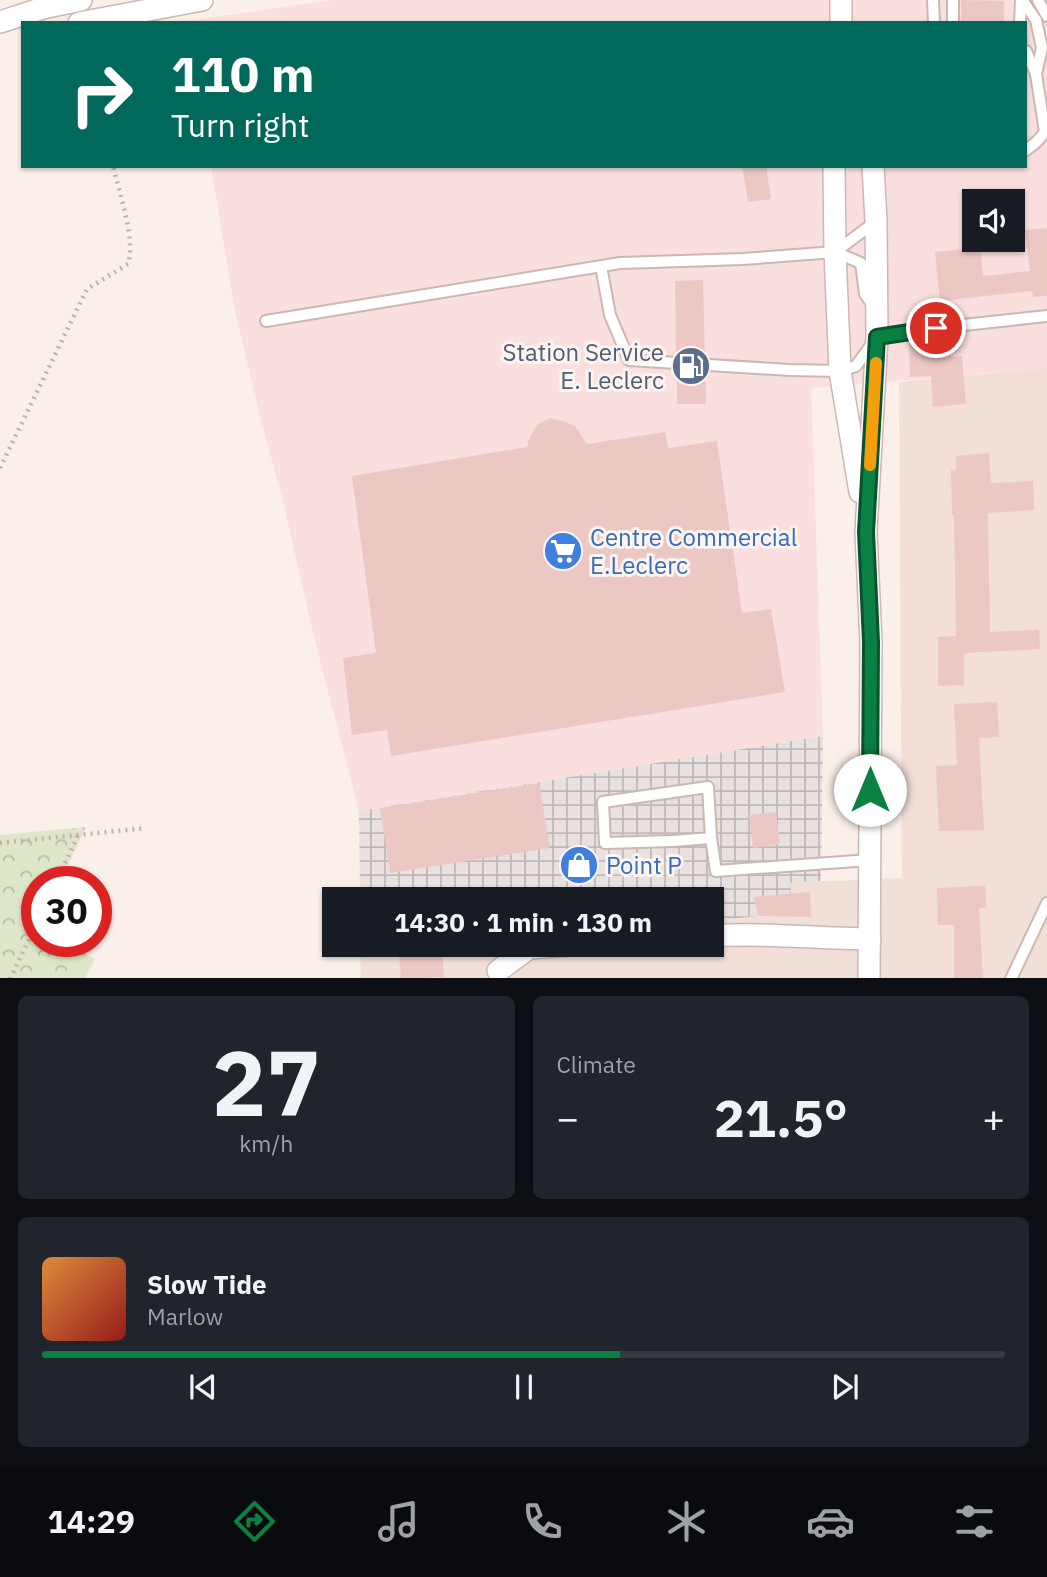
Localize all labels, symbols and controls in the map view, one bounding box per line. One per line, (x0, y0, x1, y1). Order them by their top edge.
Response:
text: 110 m (171, 42, 315, 105)
icon: right (56, 49, 147, 140)
text: Turn right (171, 104, 309, 146)
map controls (962, 189, 1025, 252)
button: sound (962, 189, 1025, 252)
pin (906, 298, 966, 358)
icon: arrive (917, 309, 955, 347)
place label: Station Service E. Leclerc (503, 336, 664, 396)
fuel station icon: Station Service E. Leclerc (670, 345, 712, 387)
place label: Centre Commercial E.Leclerc (590, 521, 797, 581)
supermarket icon: Centre Commercial E.Leclerc (542, 530, 584, 572)
position arrow (833, 753, 907, 827)
shop icon: Point P (558, 844, 600, 886)
place label: Point P (606, 849, 682, 881)
speed limit sign: 30 (21, 866, 112, 957)
text: 14:30 · 1 min · 130 m (394, 905, 652, 939)
text: 27 (212, 1023, 321, 1141)
text: Climate (557, 1049, 636, 1079)
text: 21.5° (714, 1084, 848, 1151)
text: − (557, 1093, 579, 1142)
text: + (982, 1093, 1005, 1142)
text: km/h (239, 1128, 293, 1158)
text: Slow Tide (147, 1267, 267, 1301)
text: Marlow (147, 1301, 223, 1331)
icon: previous (184, 1368, 222, 1406)
icon: pause (505, 1368, 543, 1406)
icon: next (826, 1368, 864, 1406)
icon: directions (230, 1497, 279, 1546)
icon: music (374, 1497, 423, 1546)
icon: phone (518, 1497, 567, 1546)
icon: climate (662, 1497, 711, 1546)
icon: car (806, 1497, 855, 1546)
icon: filters (950, 1497, 999, 1546)
text: 14:29 (48, 1500, 135, 1542)

